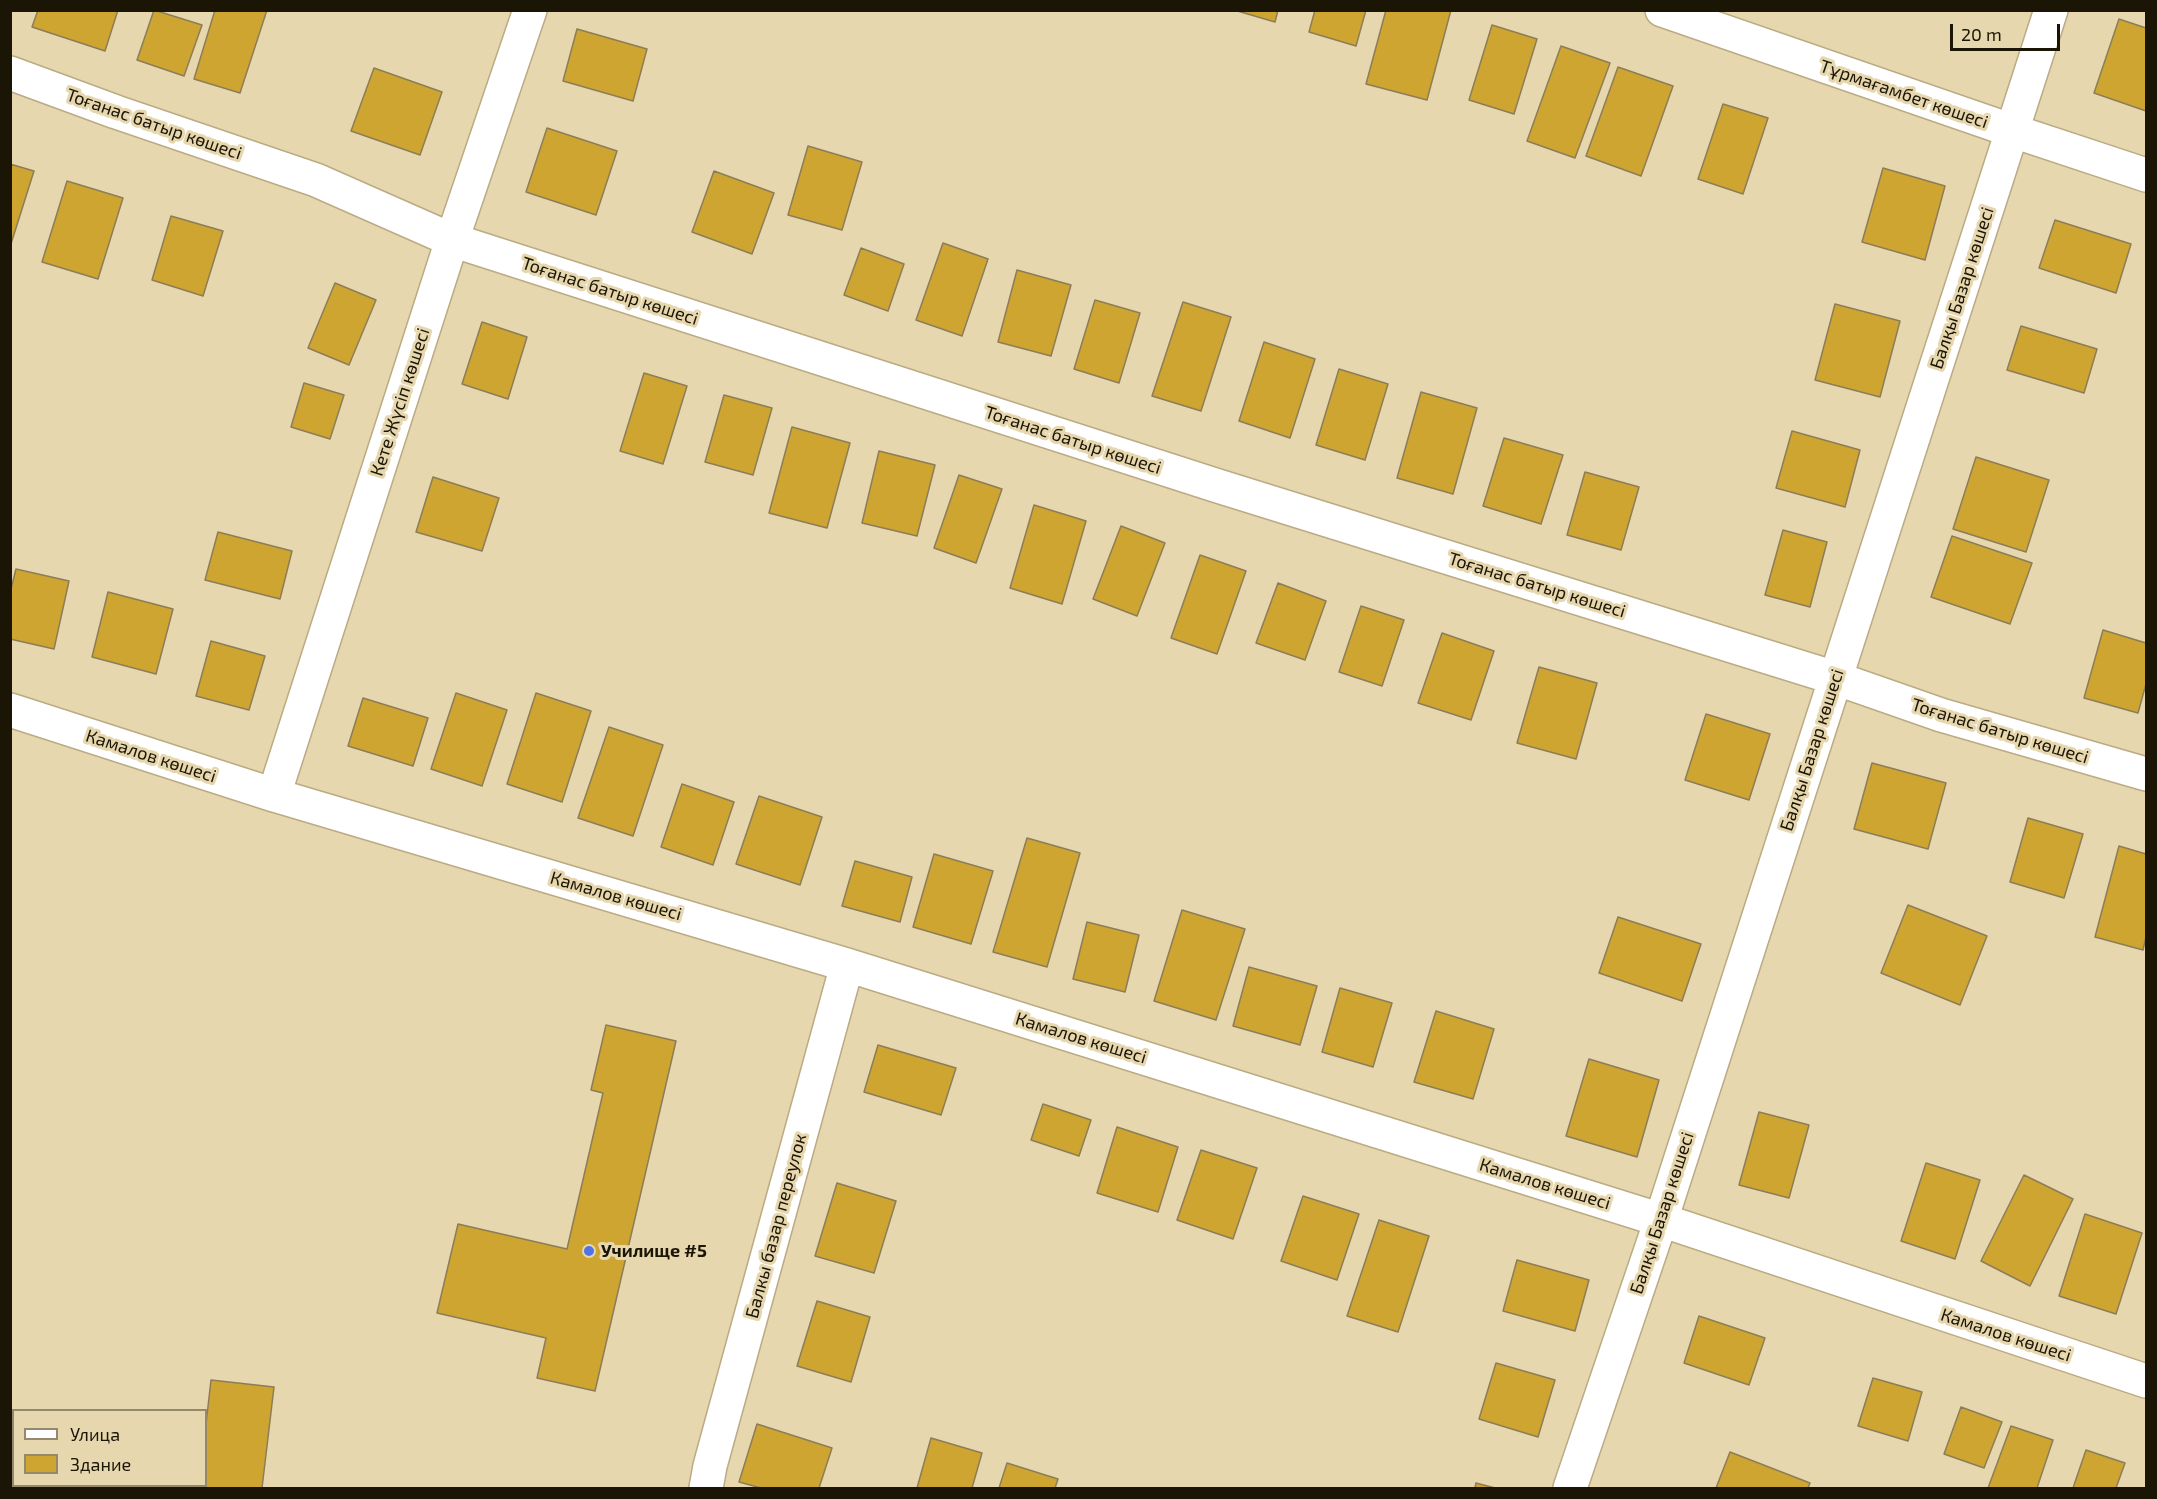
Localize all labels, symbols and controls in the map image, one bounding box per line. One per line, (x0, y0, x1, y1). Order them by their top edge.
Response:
scale bar (1953, 12, 2062, 50)
text: 20 m (1961, 23, 2002, 45)
street label: Тұрмағамбет көшесі (1817, 55, 1991, 133)
street label: Тоғанас батыр көшесі (63, 84, 245, 164)
street label: Балқы Базар көшесі (1926, 204, 1998, 372)
street label: Тоғанас батыр көшесі (519, 252, 701, 330)
street label: Кете Жүсіп көшесі (366, 325, 434, 479)
street label: Тоғанас батыр көшесі (982, 401, 1164, 479)
street label: Тоғанас батыр көшесі (1446, 548, 1628, 622)
street label: Балқы Базар көшесі (1776, 666, 1848, 834)
street label: Тоғанас батыр көшесі (1909, 694, 2091, 768)
street label: Камалов көшесі (83, 725, 219, 787)
street label: Камалов көшесі (548, 867, 684, 925)
street label: Камалов көшесі (1013, 1008, 1149, 1068)
street label: Балқы Базар көшесі (1626, 1129, 1698, 1297)
street label: Балкы базар переулок (741, 1131, 811, 1321)
street label: Камалов көшесі (1477, 1154, 1613, 1214)
place label: Училище #5 (601, 1240, 707, 1262)
marker: Училище #5 (582, 1244, 596, 1258)
street label: Камалов көшесі (1938, 1304, 2074, 1366)
legend (12, 1409, 207, 1487)
text: Улица (70, 1423, 120, 1445)
text: Здание (70, 1453, 131, 1475)

